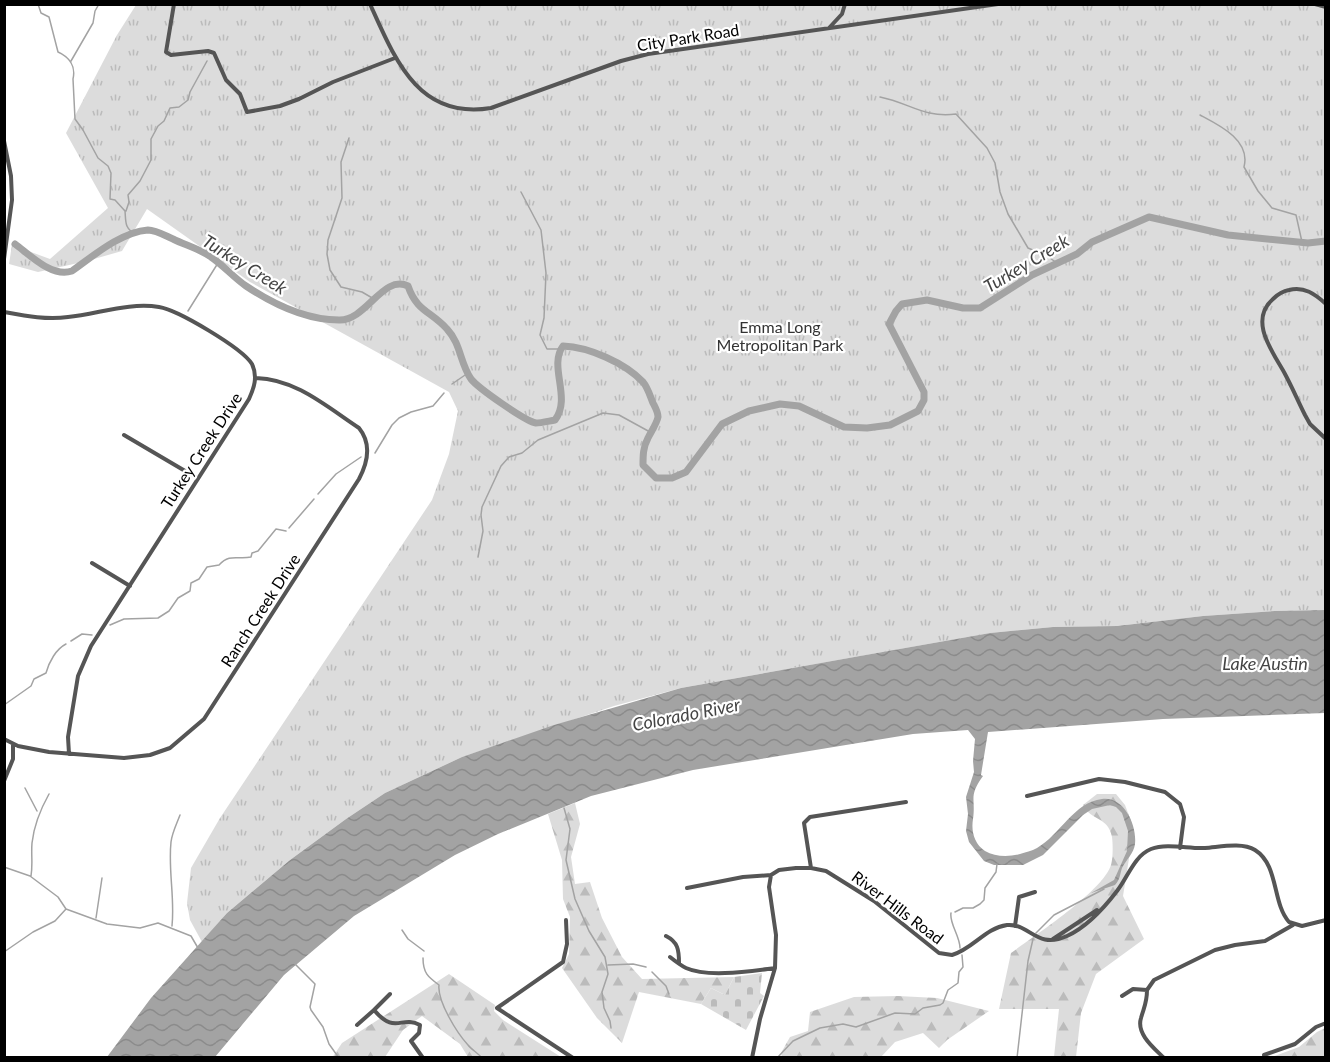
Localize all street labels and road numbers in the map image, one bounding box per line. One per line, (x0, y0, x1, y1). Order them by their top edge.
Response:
street label: City Park Road (636, 20, 740, 54)
street label: Turkey Creek Drive (157, 389, 245, 511)
street label: Ranch Creek Drive (216, 550, 304, 670)
street label: River Hills Road (848, 866, 948, 948)

